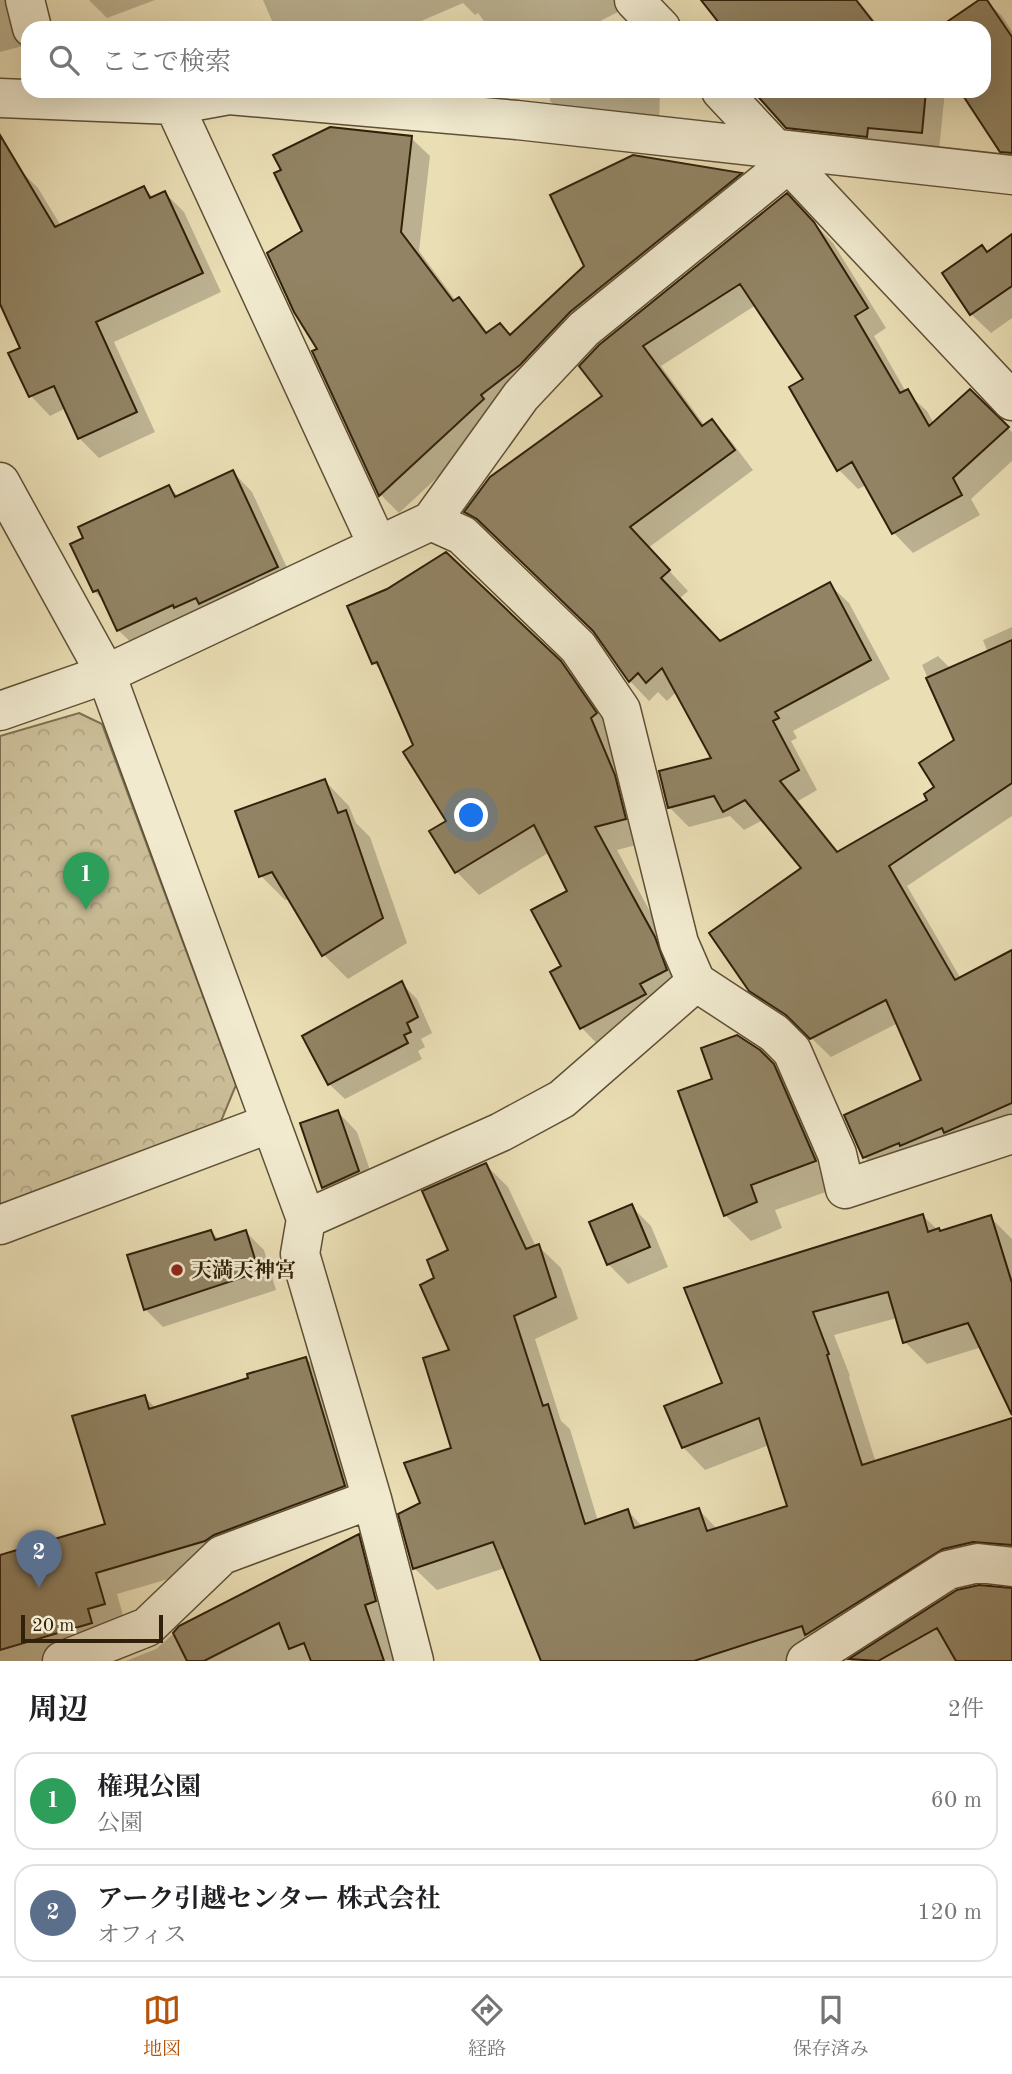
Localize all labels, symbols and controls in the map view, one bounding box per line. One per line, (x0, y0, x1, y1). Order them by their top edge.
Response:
search box (21, 21, 991, 98)
icon: search (45, 41, 83, 79)
text: ここで検索 (101, 50, 231, 76)
your location (454, 798, 488, 832)
pin: 1 (63, 852, 109, 910)
place label: 天満天神宮 (191, 1259, 296, 1282)
marker: 天満天神宮 (169, 1262, 185, 1278)
pin: 2 (16, 1530, 62, 1588)
scale bar (21, 1612, 163, 1644)
text: 20 m (32, 1617, 74, 1636)
text: 周辺 (28, 1696, 88, 1726)
text: 2件 (948, 1698, 984, 1721)
text: 権現公園 (97, 1775, 201, 1801)
text: 1 (46, 1789, 60, 1812)
text: 60 m (931, 1789, 982, 1812)
text: 公園 (97, 1812, 143, 1835)
text: アーク引越センター 株式会社 (97, 1887, 440, 1913)
text: 2 (46, 1901, 60, 1924)
text: 120 m (917, 1901, 982, 1924)
text: オフィス (97, 1924, 186, 1947)
tab: 地図 (143, 1991, 181, 2062)
tab: 経路 (468, 1991, 506, 2062)
tab: 保存済み (793, 1991, 869, 2062)

